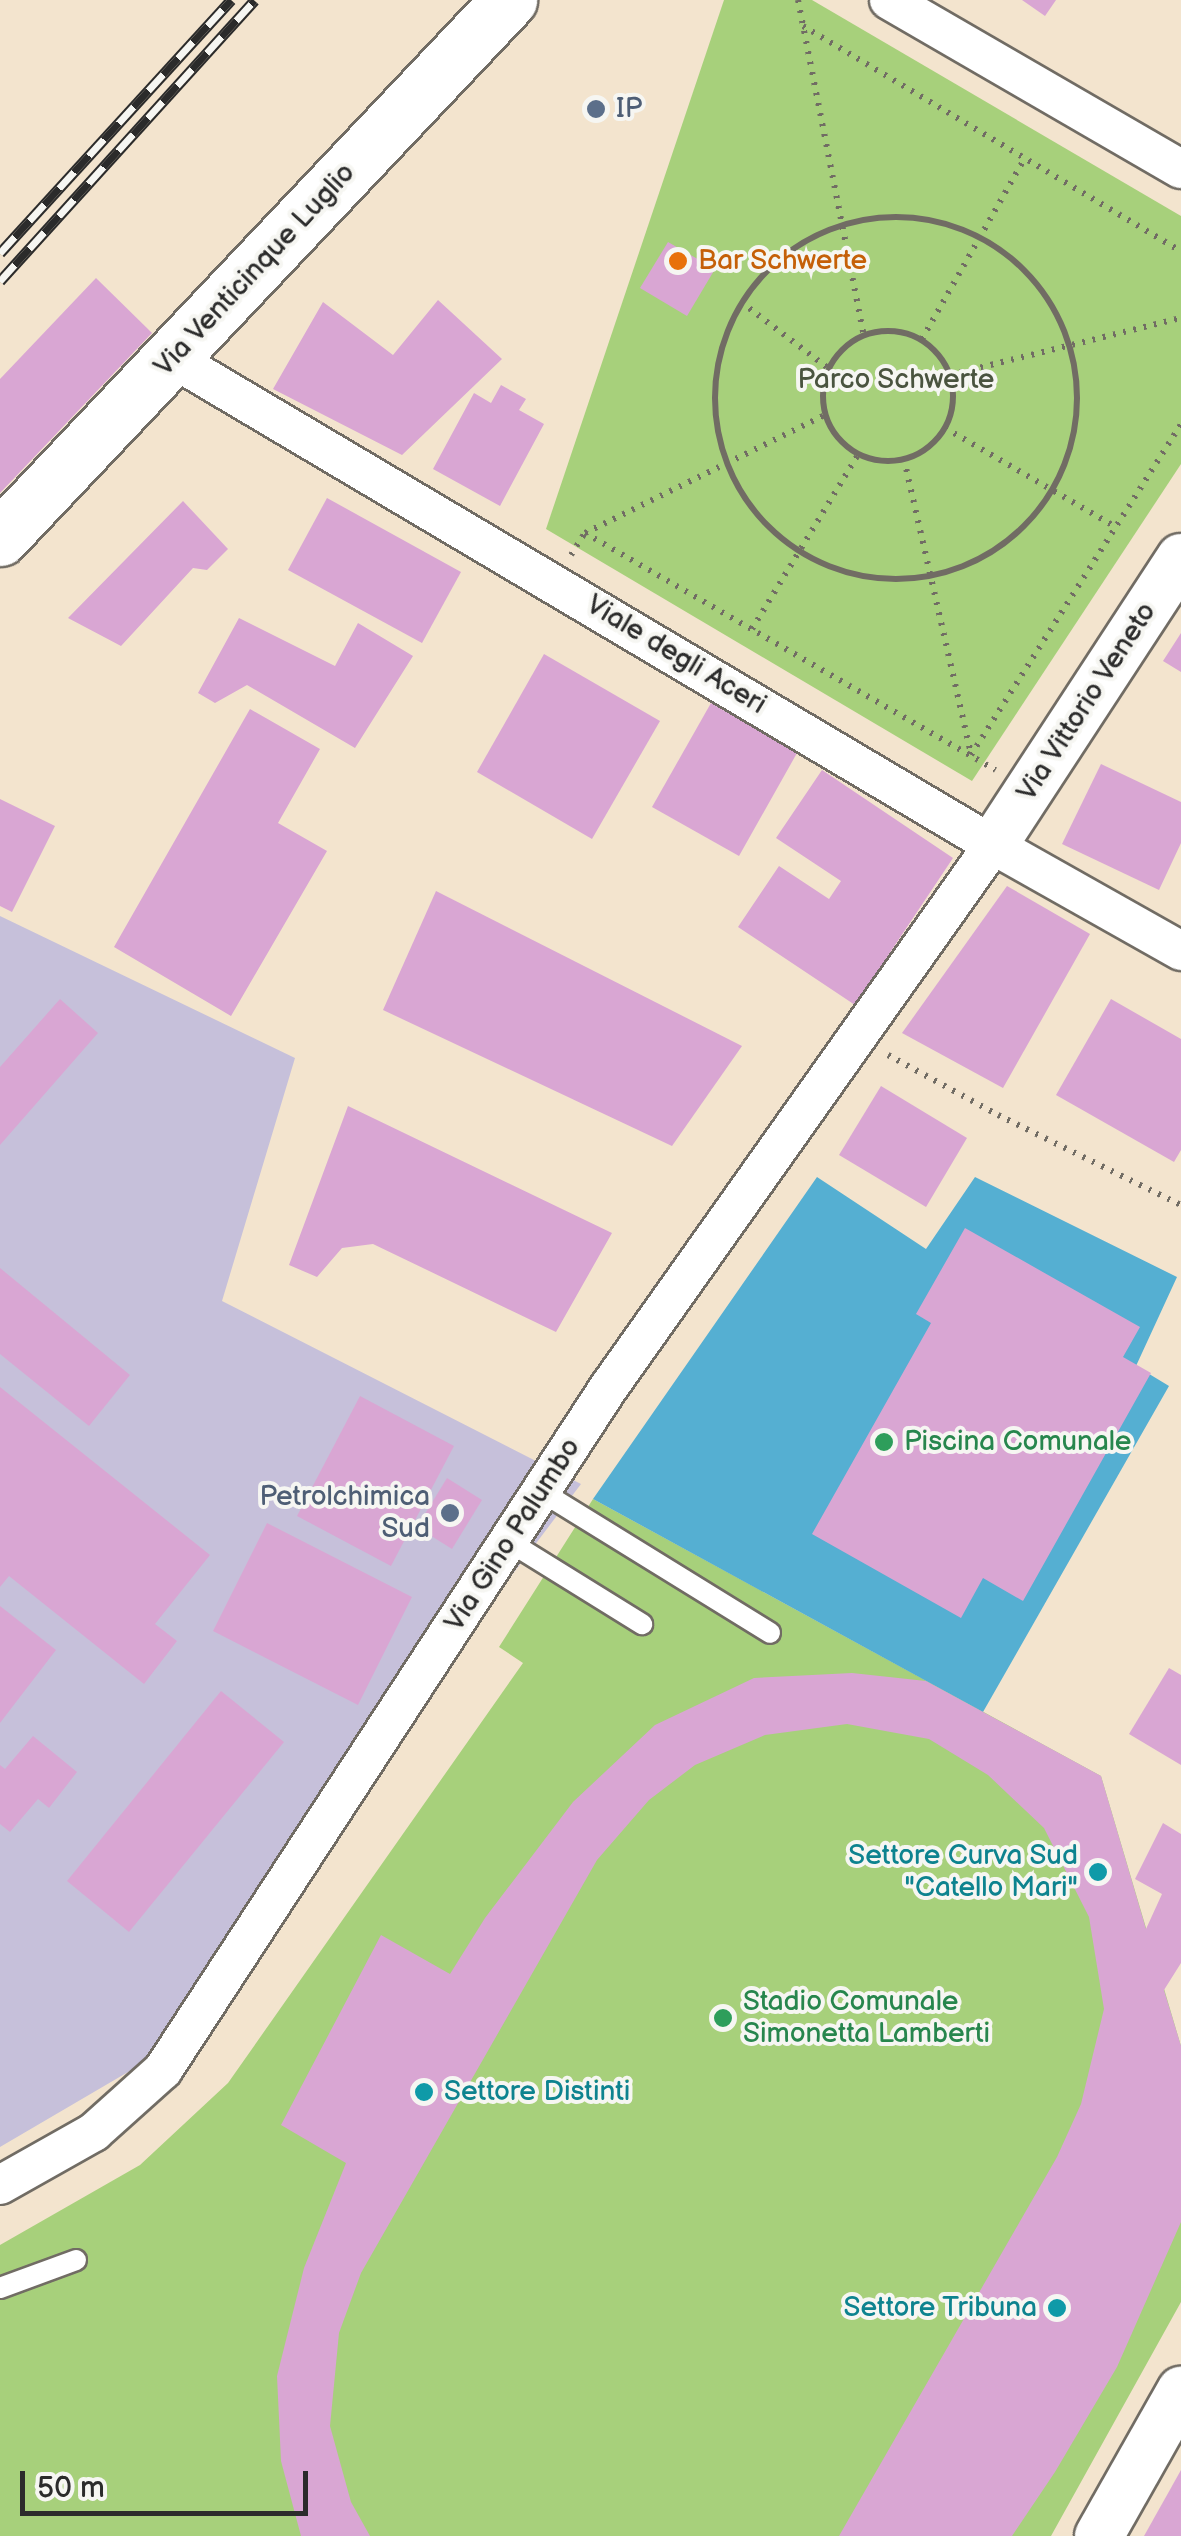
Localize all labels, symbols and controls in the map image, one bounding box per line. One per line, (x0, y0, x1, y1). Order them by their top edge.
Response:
place label: IP (616, 92, 642, 126)
marker: IP (585, 98, 607, 120)
street label: Via Venticinque Luglio (147, 156, 363, 384)
place label: Bar Schwerte (698, 244, 868, 278)
marker: Bar Schwerte (667, 250, 689, 272)
park label: Parco Schwerte (797, 363, 995, 397)
street label: Viale degli Aceri (580, 588, 772, 722)
street label: Via Vittorio Veneto (1010, 596, 1164, 808)
place label: Piscina Comunale (904, 1425, 1131, 1459)
marker: Piscina Comunale (873, 1431, 895, 1453)
street label: Via Gino Palumbo (438, 1432, 588, 1638)
place label: Petrolchimica Sud (259, 1480, 430, 1546)
marker: Petrolchimica Sud (439, 1502, 461, 1524)
place label: Settore Curva Sud "Catello Mari" (848, 1839, 1078, 1905)
marker: Settore Curva Sud "Catello Mari" (1087, 1861, 1109, 1883)
place label: Stadio Comunale Simonetta Lamberti (743, 1985, 990, 2051)
marker: Stadio Comunale Simonetta Lamberti (712, 2007, 734, 2029)
place label: Settore Distinti (444, 2075, 630, 2109)
marker: Settore Distinti (413, 2081, 435, 2103)
place label: Settore Tribuna (843, 2291, 1037, 2325)
marker: Settore Tribuna (1046, 2297, 1068, 2319)
scale bar (25, 2451, 312, 2513)
text: 50 m (37, 2470, 105, 2506)

